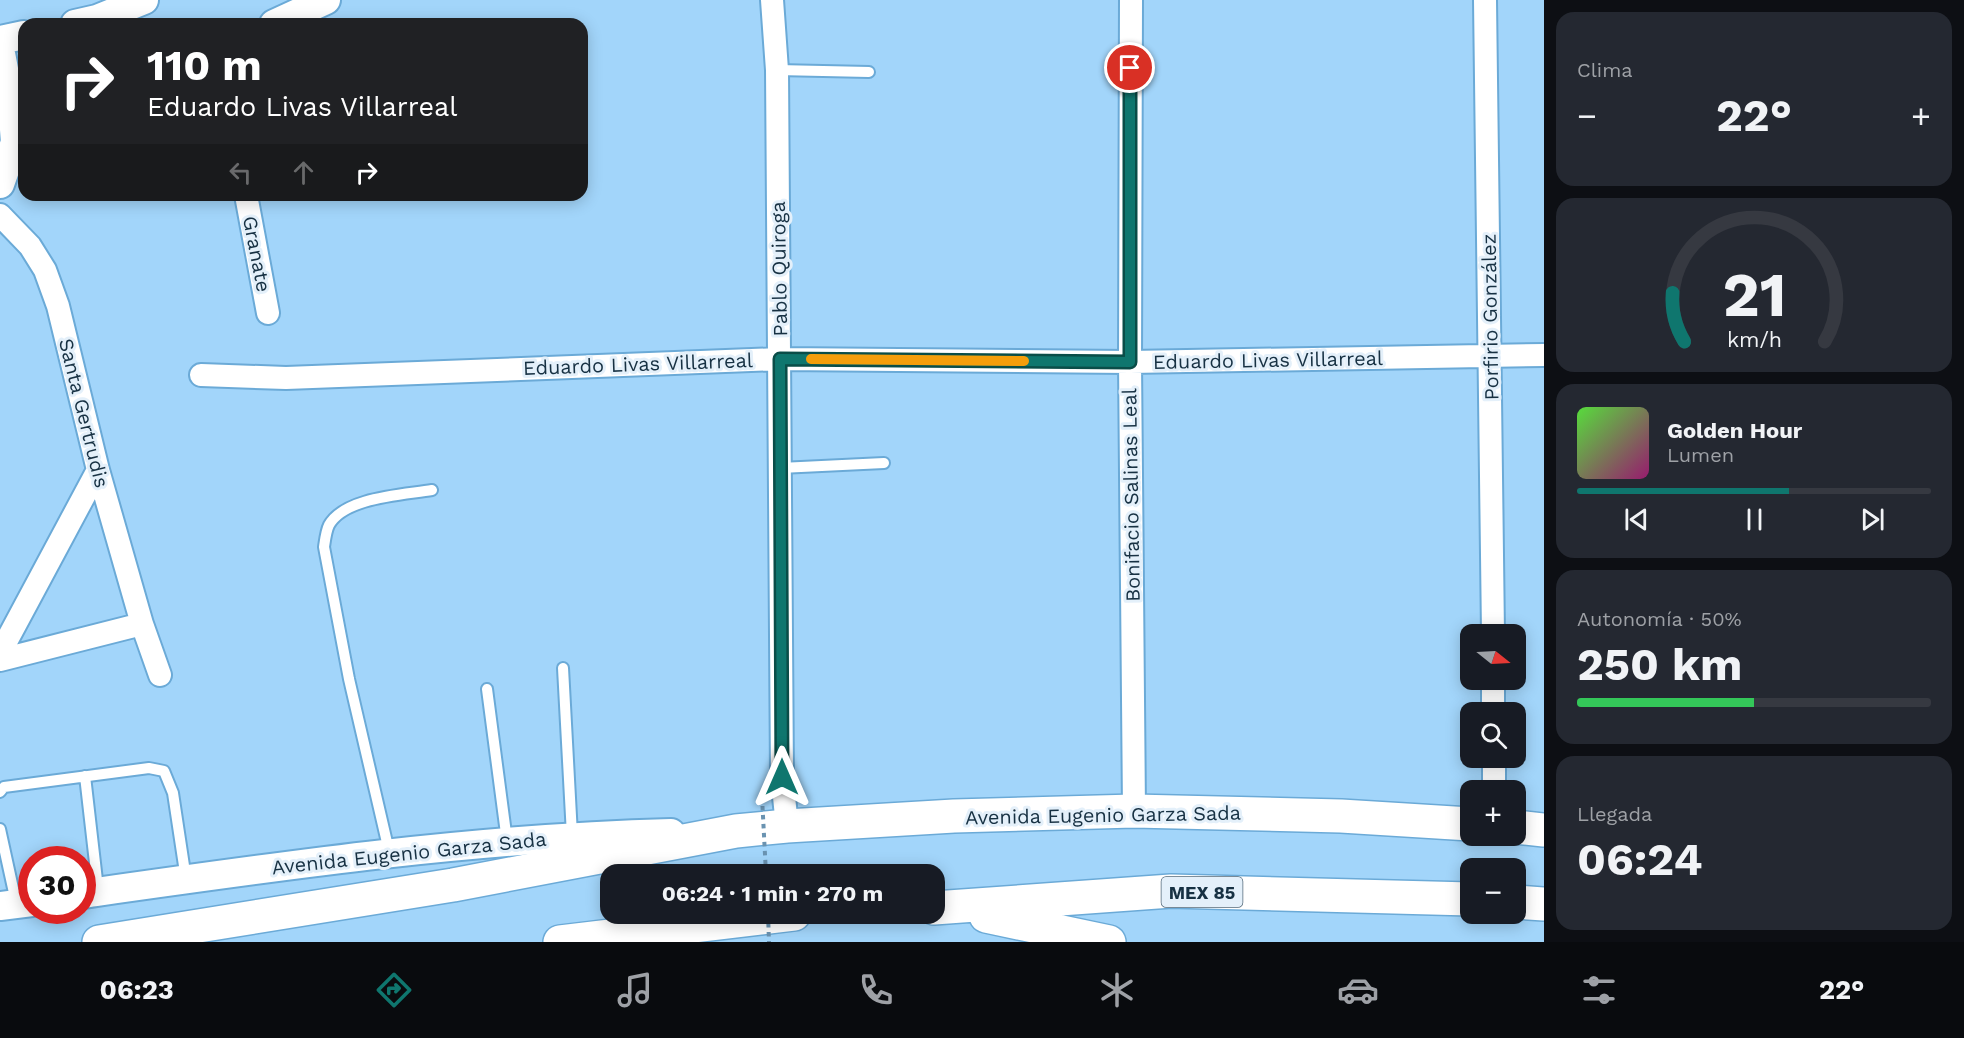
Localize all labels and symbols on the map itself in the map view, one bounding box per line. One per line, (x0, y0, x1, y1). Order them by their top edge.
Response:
pin (1104, 42, 1155, 93)
street label: Pablo Quiroga (766, 201, 792, 337)
street label: Granate (238, 214, 276, 294)
street label: Porfirio González (1477, 233, 1503, 401)
street label: Santa Gertrudis (54, 336, 114, 490)
street label: Eduardo Livas Villarreal (1153, 346, 1383, 374)
street label: Eduardo Livas Villarreal (523, 348, 753, 380)
street label: Bonifacio Salinas Leal (1117, 388, 1145, 602)
north arrow (1460, 624, 1526, 690)
position arrow (750, 745, 814, 809)
street label: Avenida Eugenio Garza Sada (965, 801, 1241, 829)
street label: Avenida Eugenio Garza Sada (270, 827, 548, 879)
speed limit sign: 30 (18, 846, 96, 924)
road number: MEX 85 (1162, 877, 1242, 907)

